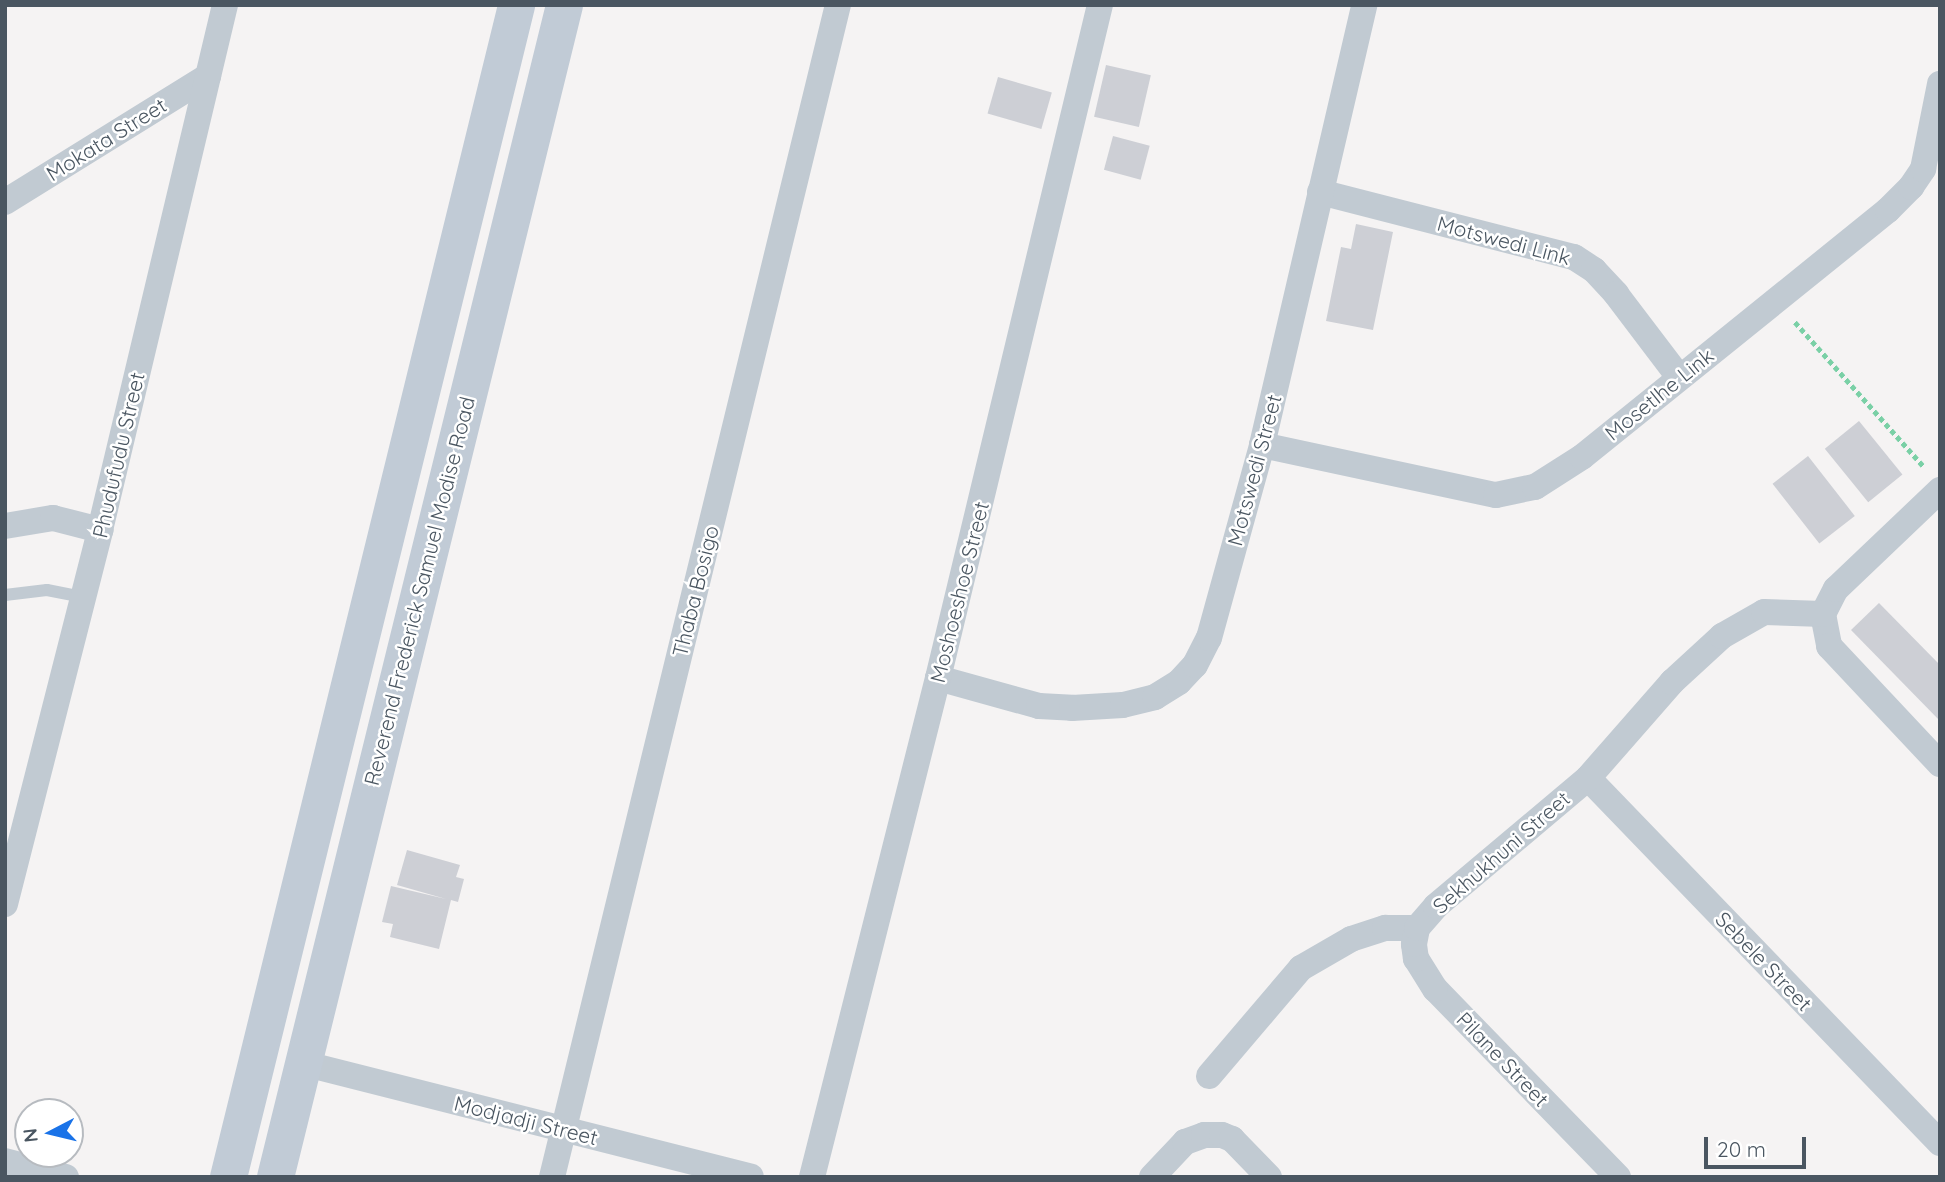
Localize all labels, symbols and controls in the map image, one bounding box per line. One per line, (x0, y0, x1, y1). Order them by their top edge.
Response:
street label: Mokata Street (41, 92, 171, 186)
street label: Motswedi Link (1435, 210, 1573, 270)
street label: Mosetlhe Link (1600, 343, 1718, 445)
street label: Phudufudu Street (87, 370, 149, 540)
street label: Motswedi Street (1222, 392, 1286, 548)
street label: Reverend Frederick Samuel Modise Road (358, 394, 480, 788)
street label: Moshoeshoe Street (924, 499, 994, 685)
street label: Thaba Bosigo (666, 523, 724, 659)
street label: Sekhukhuni Street (1427, 786, 1575, 918)
street label: Sebele Street (1711, 906, 1817, 1016)
street label: Pilane Street (1452, 1006, 1554, 1112)
street label: Modjadji Street (452, 1090, 600, 1150)
north arrow (14, 1098, 84, 1168)
scale bar (1707, 1122, 1808, 1166)
text: N (17, 1127, 43, 1144)
text: 20 m (1717, 1136, 1766, 1162)

